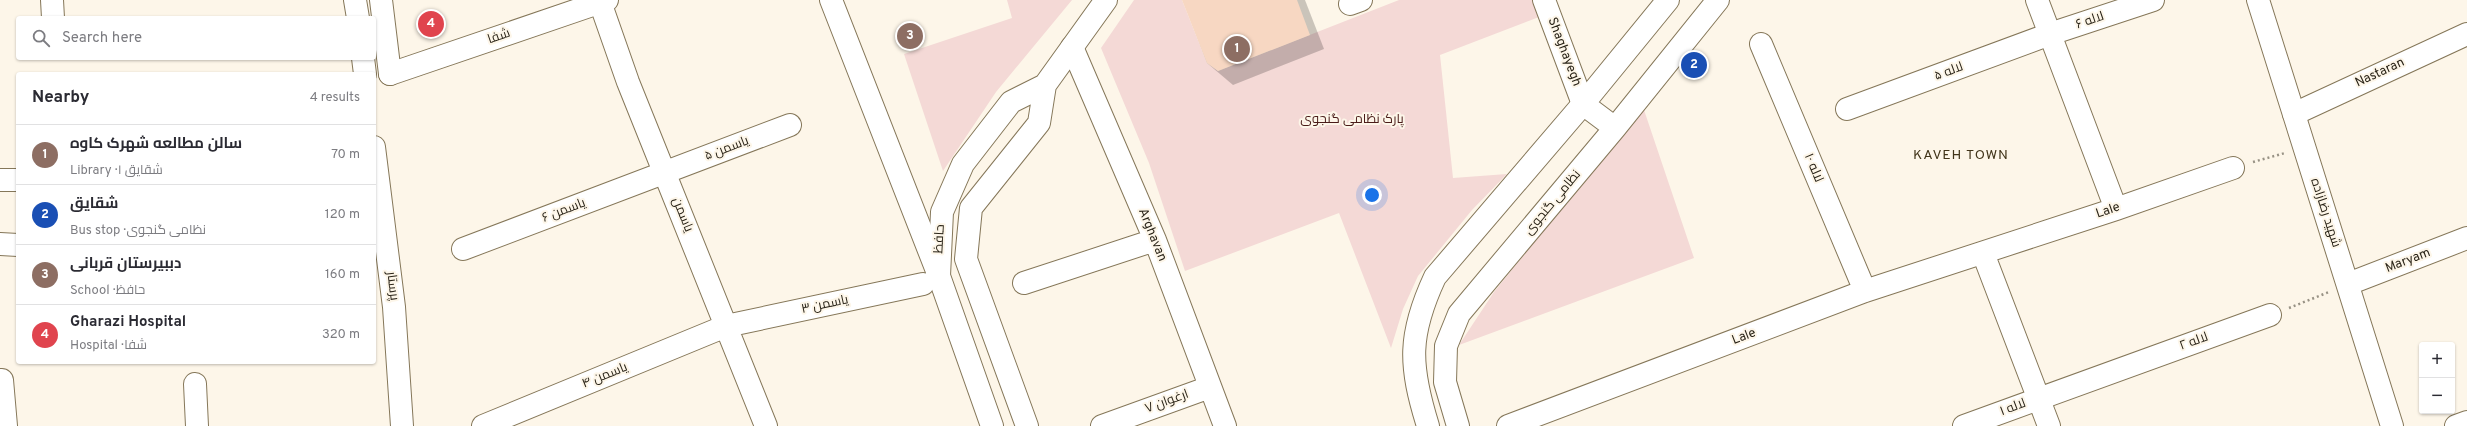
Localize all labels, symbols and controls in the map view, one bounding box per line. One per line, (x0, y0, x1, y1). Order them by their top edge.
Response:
pin: 4 (418, 9, 444, 39)
street label: لاله ۶ (2074, 9, 2106, 33)
street label: Shaghayegh (1544, 15, 1584, 89)
search box (16, 16, 376, 60)
pin: 3 (897, 21, 923, 51)
street label: شفا (486, 26, 512, 48)
icon: search (30, 27, 52, 49)
text: Search here (62, 29, 142, 48)
pin: 1 (1224, 34, 1250, 64)
pin: 2 (1681, 50, 1707, 80)
street label: Nastaran (2353, 55, 2407, 91)
street label: لاله ۵ (1932, 59, 1966, 85)
text: Nearby (32, 87, 89, 109)
text: 4 results (310, 90, 360, 106)
park label: پارک نظامی گنجوی (1300, 112, 1404, 128)
street label: یاسمن ۵ (703, 133, 752, 165)
text: سالن مطالعه شهرک کاوه (70, 135, 242, 154)
text: 1 (42, 147, 48, 163)
text: 70 m (331, 147, 360, 163)
district label: KAVEH TOWN (1913, 147, 2009, 164)
street label: لاله ۱۰ (1800, 151, 1826, 185)
text: Library · شقایق ۱ (70, 163, 163, 179)
street label: نظامی گنجوی (1521, 167, 1585, 239)
street label: شهید رضازاده (2306, 176, 2344, 250)
your location (1362, 185, 1382, 205)
text: شقایق (70, 195, 118, 214)
street label: یاسمن ۶ (540, 195, 588, 227)
street label: یاسمن (668, 195, 696, 235)
street label: Lale (2094, 199, 2122, 223)
street label: Arghavan (1134, 206, 1170, 264)
text: 2 (41, 207, 49, 223)
text: 120 m (325, 207, 360, 223)
text: Bus stop · نظامی گنجوی (70, 223, 206, 239)
street label: حافظ (931, 224, 949, 254)
street label: Maryam (2383, 245, 2433, 277)
text: دببیرستان قربانی (70, 255, 181, 274)
text: 3 (41, 267, 49, 283)
text: 160 m (325, 267, 360, 283)
street label: پرستار (382, 270, 402, 302)
text: School · حافظ (70, 283, 145, 299)
street label: یاسمن ۳ (800, 292, 851, 318)
text: Gharazi Hospital (70, 313, 186, 332)
street label: Lale (1730, 325, 1758, 349)
text: 4 (41, 327, 49, 343)
text: 320 m (322, 327, 360, 343)
street label: لاله ۲ (2177, 329, 2211, 355)
text: Hospital · شفا (70, 338, 147, 354)
map controls (2419, 342, 2455, 414)
button: + (2419, 342, 2455, 378)
street label: یاسمن ۴ (580, 359, 631, 392)
button: − (2419, 378, 2455, 414)
street label: ارغوان ۷ (1143, 387, 1191, 417)
street label: لاله ۱ (1998, 396, 2028, 420)

